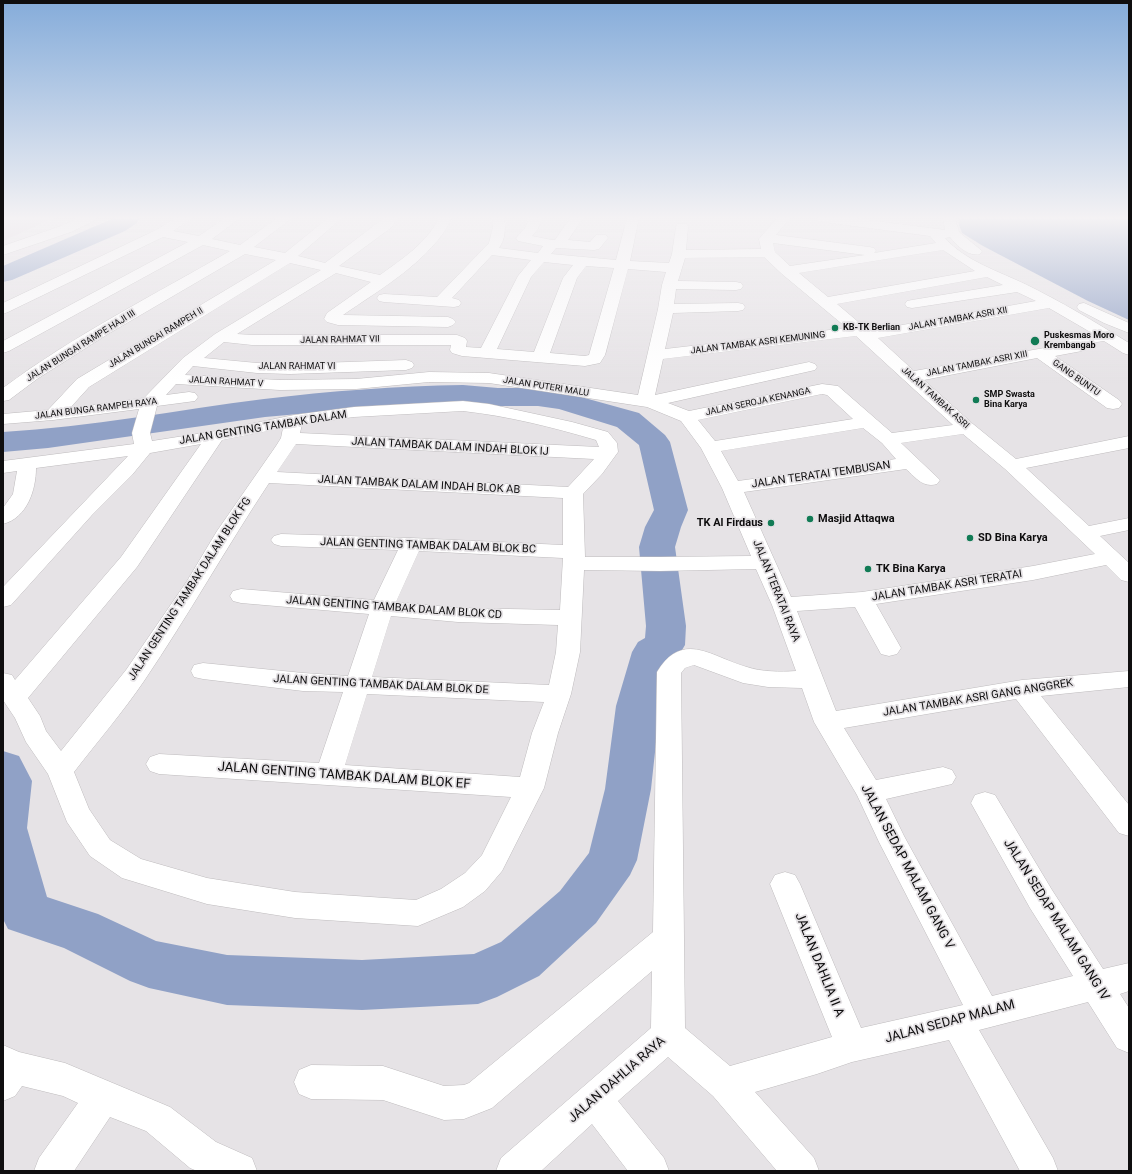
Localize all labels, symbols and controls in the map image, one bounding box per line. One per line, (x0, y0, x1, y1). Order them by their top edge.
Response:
street label: JALAN BUNGAI RAMPEH II (107, 305, 205, 371)
street label: JALAN TAMBAK ASRI XII (908, 305, 1008, 333)
street label: JALAN BUNGAI RAMPE HAJI III (25, 308, 137, 384)
marker: KB-TK Berlian (830, 323, 840, 333)
place label: KB-TK Berlian (843, 323, 900, 333)
street label: JALAN TAMBAK ASRI KEMUNING (690, 329, 826, 357)
place label: Puskesmas Moro Krembangab (1044, 331, 1114, 352)
street label: JALAN RAHMAT VII (300, 334, 380, 346)
marker: Puskesmas Moro Krembangab (1029, 335, 1041, 347)
street label: JALAN TAMBAK ASRI XIII (926, 349, 1028, 379)
street label: GANG BUNTU (1050, 358, 1102, 398)
street label: JALAN RAHMAT VI (258, 362, 336, 372)
street label: JALAN TAMBAK ASRI (899, 365, 971, 431)
street label: JALAN RAHMAT V (188, 375, 264, 389)
street label: JALAN PUTERI MALU (502, 375, 590, 399)
street label: JALAN SEROJA KENANGA (705, 386, 811, 418)
place label: SMP Swasta Bina Karya (984, 390, 1035, 411)
marker: SMP Swasta Bina Karya (971, 395, 981, 405)
street label: JALAN BUNGA RAMPEH RAYA (34, 396, 158, 422)
street label: JALAN GENTING TAMBAK DALAM (178, 408, 348, 448)
street label: JALAN TAMBAK DALAM INDAH BLOK IJ (351, 435, 549, 459)
street label: JALAN TERATAI TEMBUSAN (751, 459, 891, 491)
street label: JALAN TAMBAK DALAM INDAH BLOK AB (317, 473, 521, 497)
street label: JALAN GENTING TAMBAK DALAM BLOK FG (126, 495, 254, 683)
place label: Masjid Attaqwa (818, 512, 895, 526)
marker: Masjid Attaqwa (805, 514, 815, 524)
place label: TK Al Firdaus (697, 516, 763, 530)
marker: TK Al Firdaus (766, 518, 776, 528)
place label: SD Bina Karya (978, 531, 1048, 545)
marker: SD Bina Karya (965, 533, 975, 543)
street label: JALAN GENTING TAMBAK DALAM BLOK BC (320, 536, 536, 556)
street label: JALAN TERATAI RAYA (750, 538, 802, 644)
place label: TK Bina Karya (876, 562, 946, 576)
marker: TK Bina Karya (863, 564, 873, 574)
street label: JALAN TAMBAK ASRI TERATAI (871, 568, 1023, 604)
street label: JALAN GENTING TAMBAK DALAM BLOK CD (286, 594, 502, 622)
street label: JALAN GENTING TAMBAK DALAM BLOK DE (273, 673, 489, 697)
street label: JALAN TAMBAK ASRI GANG ANGGREK (882, 676, 1074, 720)
street label: JALAN GENTING TAMBAK DALAM BLOK EF (217, 759, 471, 793)
street label: JALAN SEDAP MALAM GANG V (857, 782, 957, 952)
street label: JALAN SEDAP MALAM GANG IV (1000, 836, 1112, 1004)
street label: JALAN DAHLIA II A (791, 911, 847, 1019)
street label: JALAN SEDAP MALAM (883, 997, 1017, 1047)
street label: JALAN DAHLIA RAYA (565, 1034, 669, 1126)

